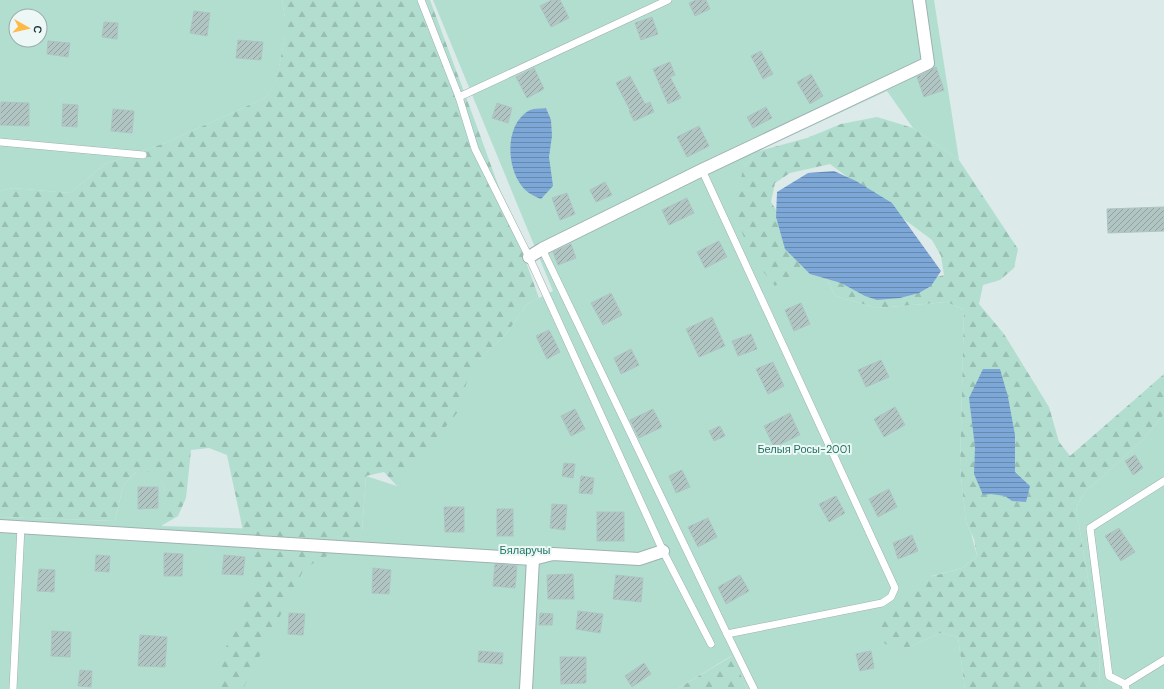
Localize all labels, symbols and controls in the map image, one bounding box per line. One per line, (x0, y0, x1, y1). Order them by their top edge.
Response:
north arrow (8, 8, 48, 48)
text: С (30, 24, 45, 34)
park label: Белыя Росы-2001 (757, 442, 851, 456)
park label: Бяларучы (500, 543, 551, 557)

